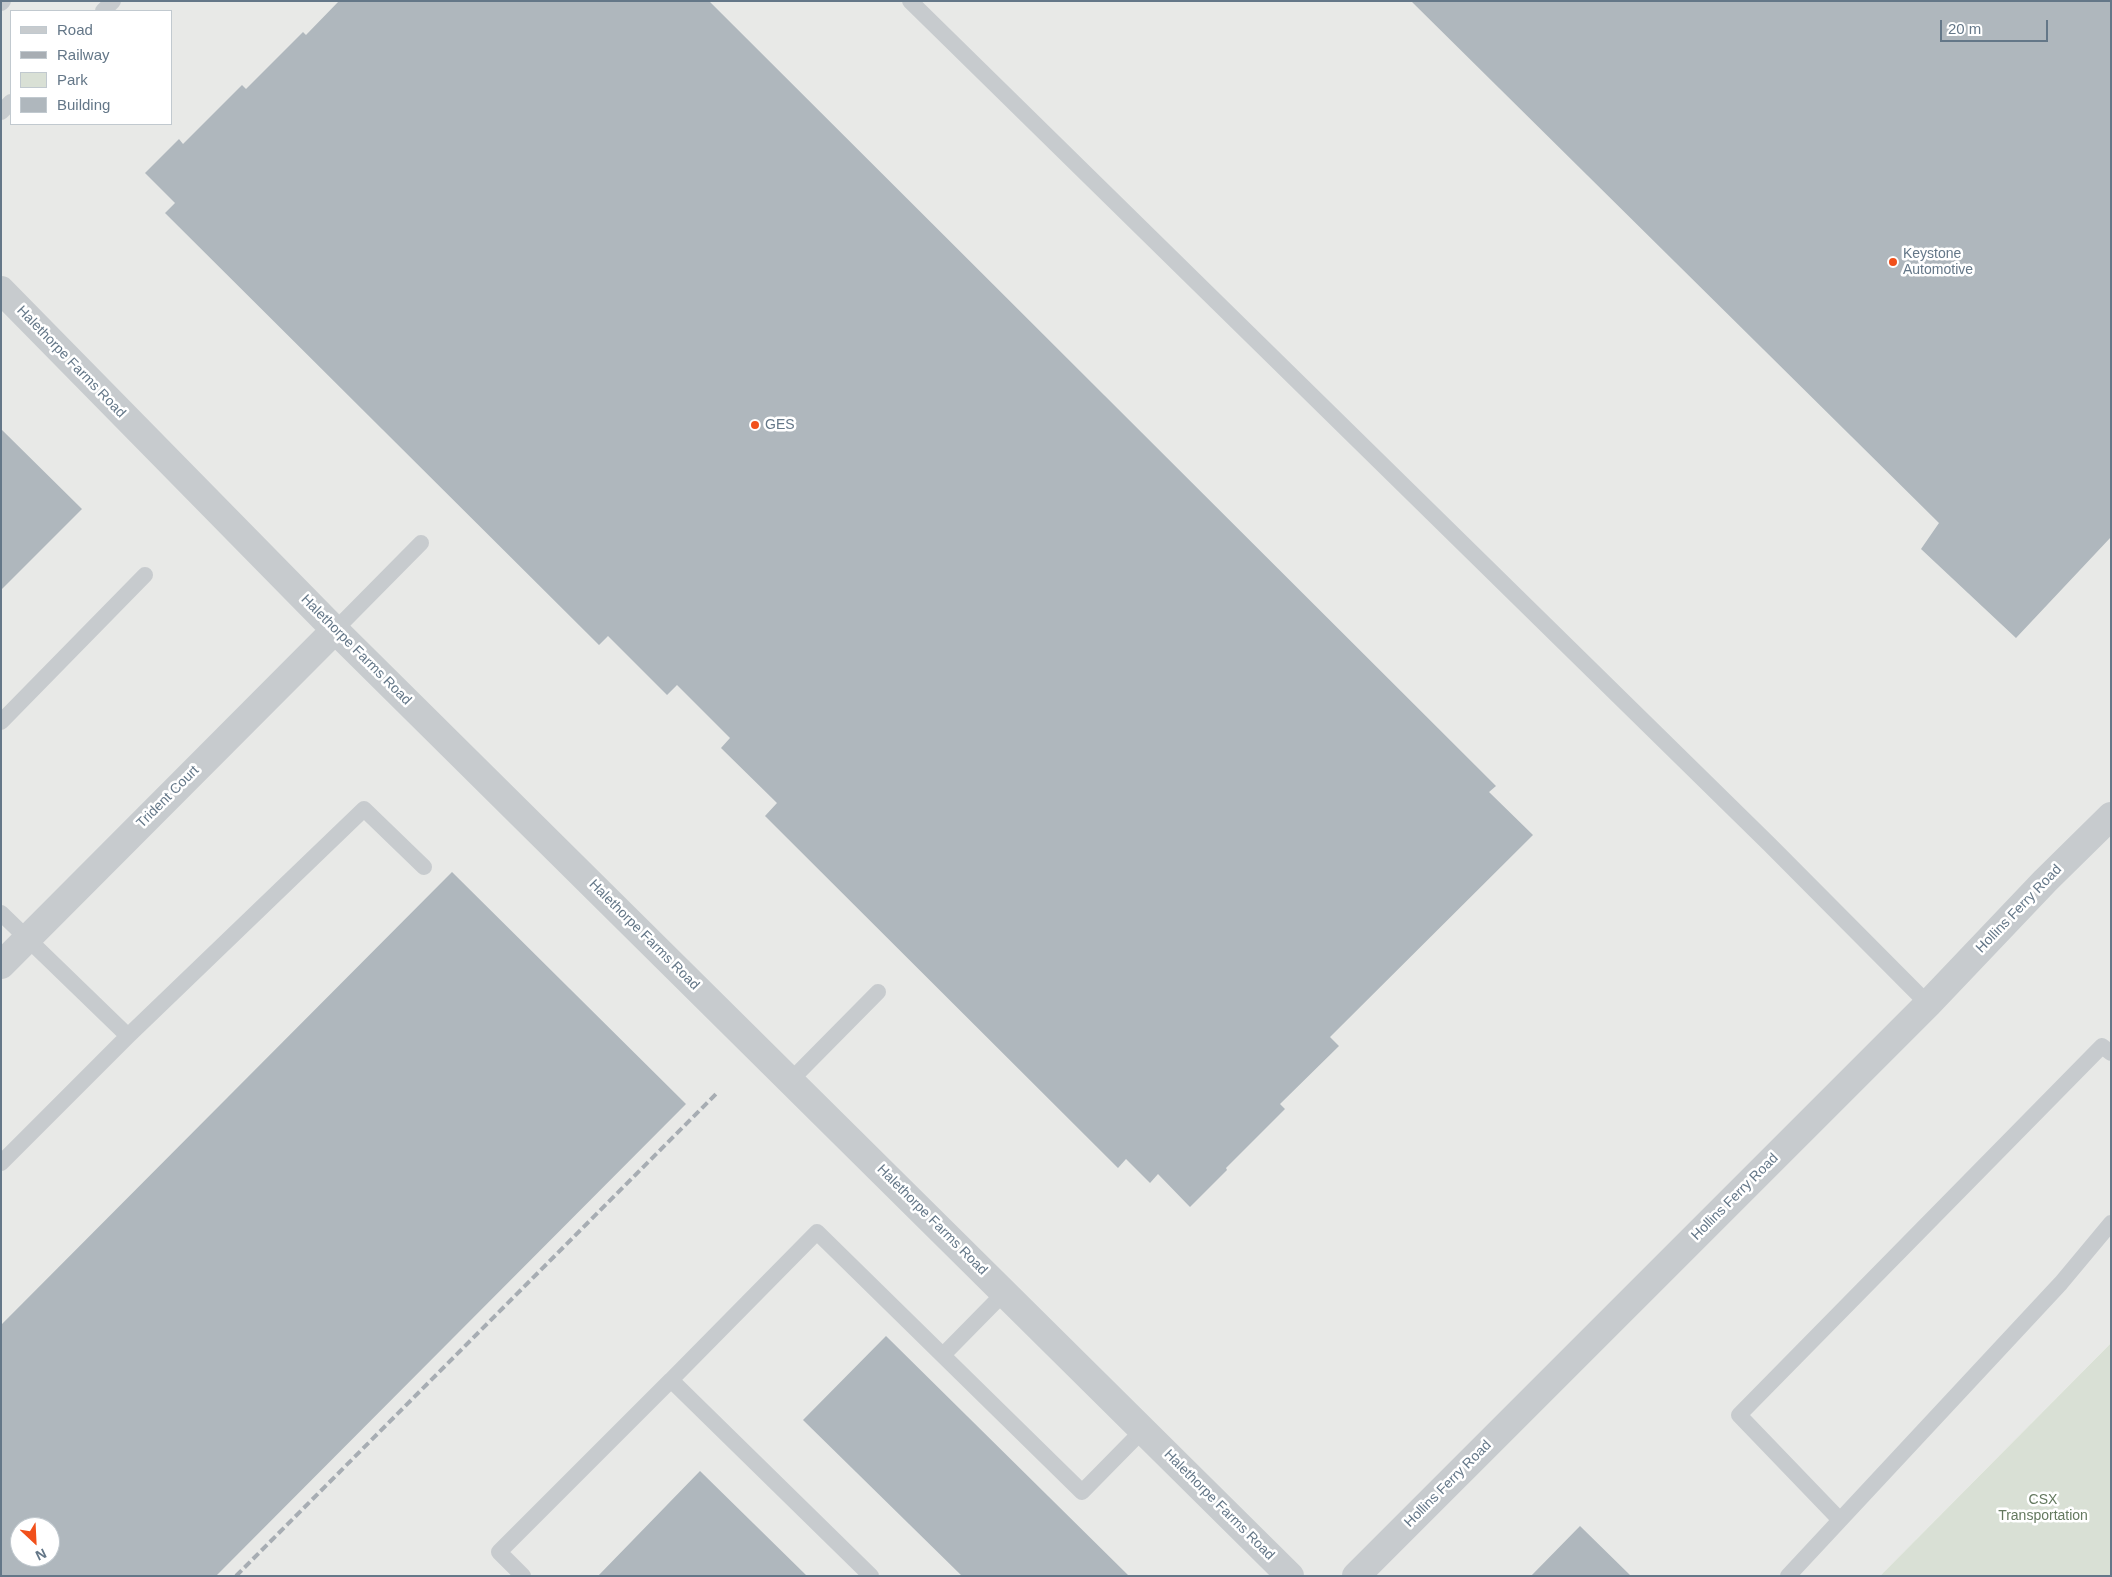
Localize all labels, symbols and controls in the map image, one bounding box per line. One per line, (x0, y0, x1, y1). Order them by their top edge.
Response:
legend (10, 10, 172, 125)
scale bar (1942, 10, 2050, 42)
text: 20 m (1948, 20, 1981, 37)
text: Road (57, 21, 93, 38)
text: Railway (57, 46, 110, 63)
text: Park (57, 71, 88, 88)
text: Building (57, 96, 110, 113)
place label: Keystone Automotive (1903, 246, 1973, 278)
marker: Keystone Automotive (1887, 256, 1899, 268)
street label: Halethorpe Farms Road (13, 302, 129, 422)
place label: GES (765, 417, 795, 433)
marker: GES (749, 419, 761, 431)
street label: Halethorpe Farms Road (297, 591, 415, 709)
street label: Trident Court (133, 762, 203, 832)
street label: Hollins Ferry Road (1973, 861, 2065, 957)
street label: Halethorpe Farms Road (585, 876, 703, 994)
street label: Hollins Ferry Road (1688, 1150, 1782, 1244)
street label: Halethorpe Farms Road (873, 1161, 991, 1279)
street label: Hollins Ferry Road (1401, 1437, 1495, 1531)
street label: Halethorpe Farms Road (1160, 1446, 1278, 1564)
park label: CSX Transportation (1998, 1492, 2088, 1524)
north arrow (10, 1517, 60, 1567)
text: N (33, 1545, 49, 1564)

